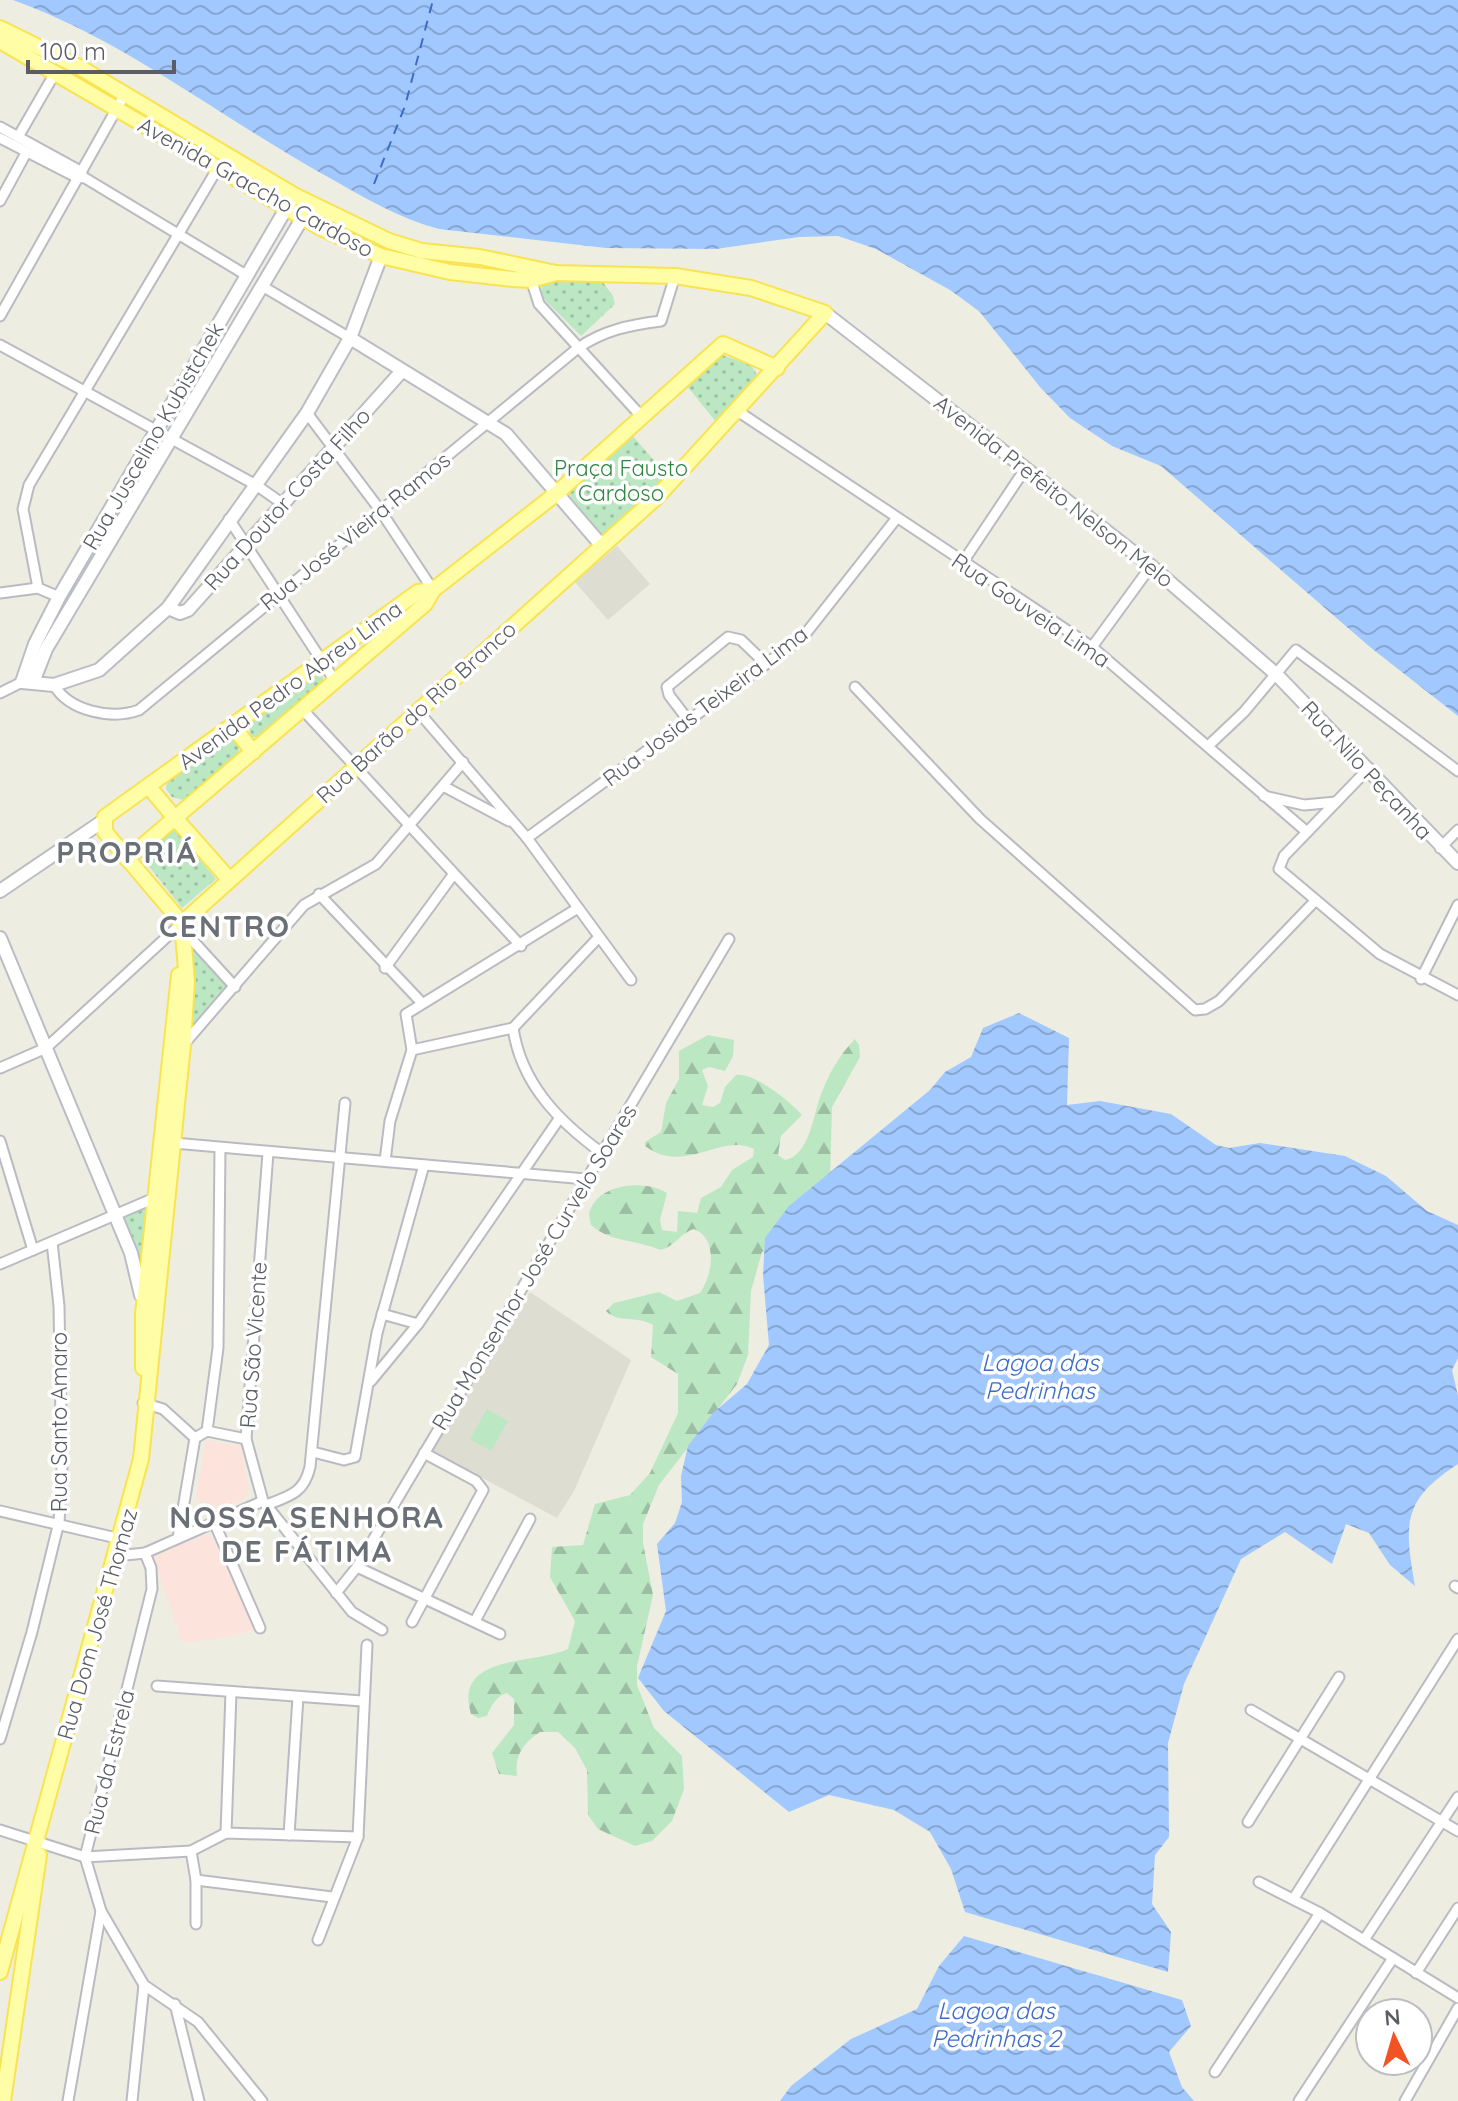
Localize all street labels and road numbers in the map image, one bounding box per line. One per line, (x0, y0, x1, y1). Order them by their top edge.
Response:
street label: Avenida Graccho Cardoso (133, 111, 379, 263)
street label: Rua Juscelino Kubistchek (76, 317, 230, 555)
street label: Avenida Prefeito Nelson Melo (928, 389, 1180, 593)
street label: Rua Doutor Costa Filho (198, 402, 376, 596)
street label: Rua José Vieira Ramos (254, 446, 456, 616)
street label: Rua Gouveia Lima (946, 547, 1116, 673)
street label: Avenida Pedro Abreu Lima (173, 594, 407, 776)
street label: Rua Barão do Rio Branco (310, 615, 522, 809)
street label: Rua Josias Teixeira Lima (597, 620, 813, 792)
street label: Rua Nilo Peçanha (1295, 695, 1439, 845)
street label: Rua Monsenhor José Curvelo Soares (425, 1099, 643, 1435)
street label: Rua São Vicente (233, 1261, 273, 1429)
street label: Rua Santo Amaro (45, 1332, 73, 1512)
street label: Rua Dom José Thomaz (51, 1505, 143, 1743)
street label: Rua da Estrela (77, 1687, 141, 1837)

